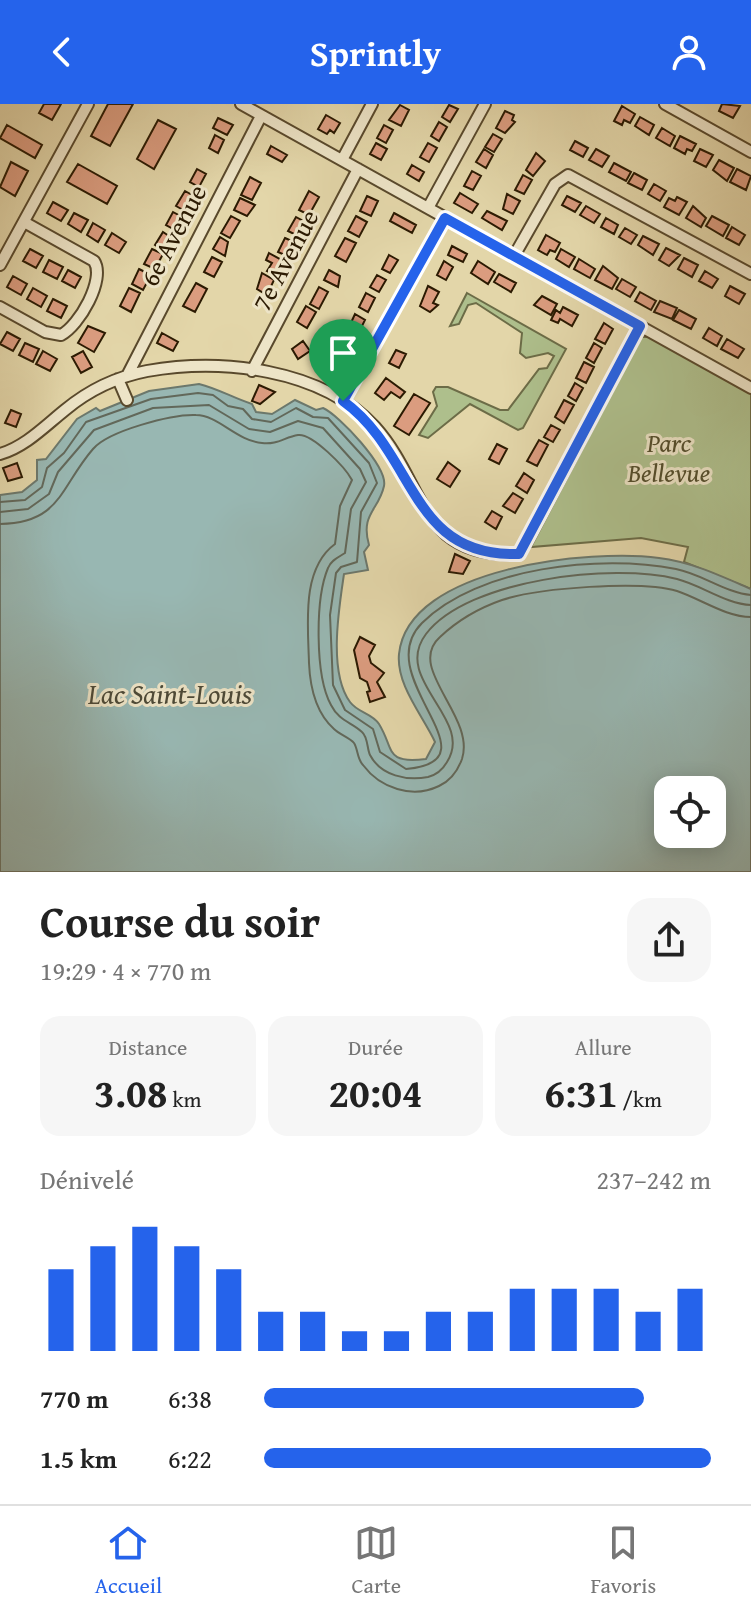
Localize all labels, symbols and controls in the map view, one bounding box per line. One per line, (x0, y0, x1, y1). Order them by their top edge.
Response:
text: Sprintly (310, 26, 441, 79)
icon: back (40, 30, 84, 74)
icon: person (667, 30, 711, 74)
street label: 6e Avenue (130, 177, 216, 293)
street label: 7e Avenue (242, 202, 328, 318)
pin (309, 319, 377, 401)
icon: arrive (321, 331, 365, 375)
park label: Parc Bellevue (627, 423, 710, 492)
water label: Lac Saint-Louis (87, 673, 252, 714)
map controls (654, 776, 726, 848)
button: locate (654, 776, 726, 848)
text: Course du soir (40, 889, 320, 953)
button: share (627, 898, 711, 982)
text: 19:29 · 4 × 770 m (40, 951, 211, 990)
text: Distance (108, 1031, 187, 1063)
text: Durée (348, 1031, 403, 1063)
text: Allure (575, 1031, 631, 1063)
text: 3.08 (94, 1063, 168, 1122)
text: 20:04 (328, 1063, 423, 1122)
text: 6:31 (544, 1063, 618, 1122)
text: km (168, 1083, 202, 1115)
text: /km (618, 1083, 662, 1115)
text: Dénivelé (40, 1160, 134, 1199)
text: 237–242 m (597, 1160, 711, 1199)
text: 770 m (40, 1379, 108, 1418)
text: 6:38 (168, 1379, 212, 1418)
text: 1.5 km (40, 1439, 117, 1478)
text: 6:22 (168, 1439, 212, 1478)
tab: Accueil (95, 1521, 162, 1601)
tab: Carte (352, 1521, 401, 1601)
tab: Favoris (591, 1521, 656, 1601)

